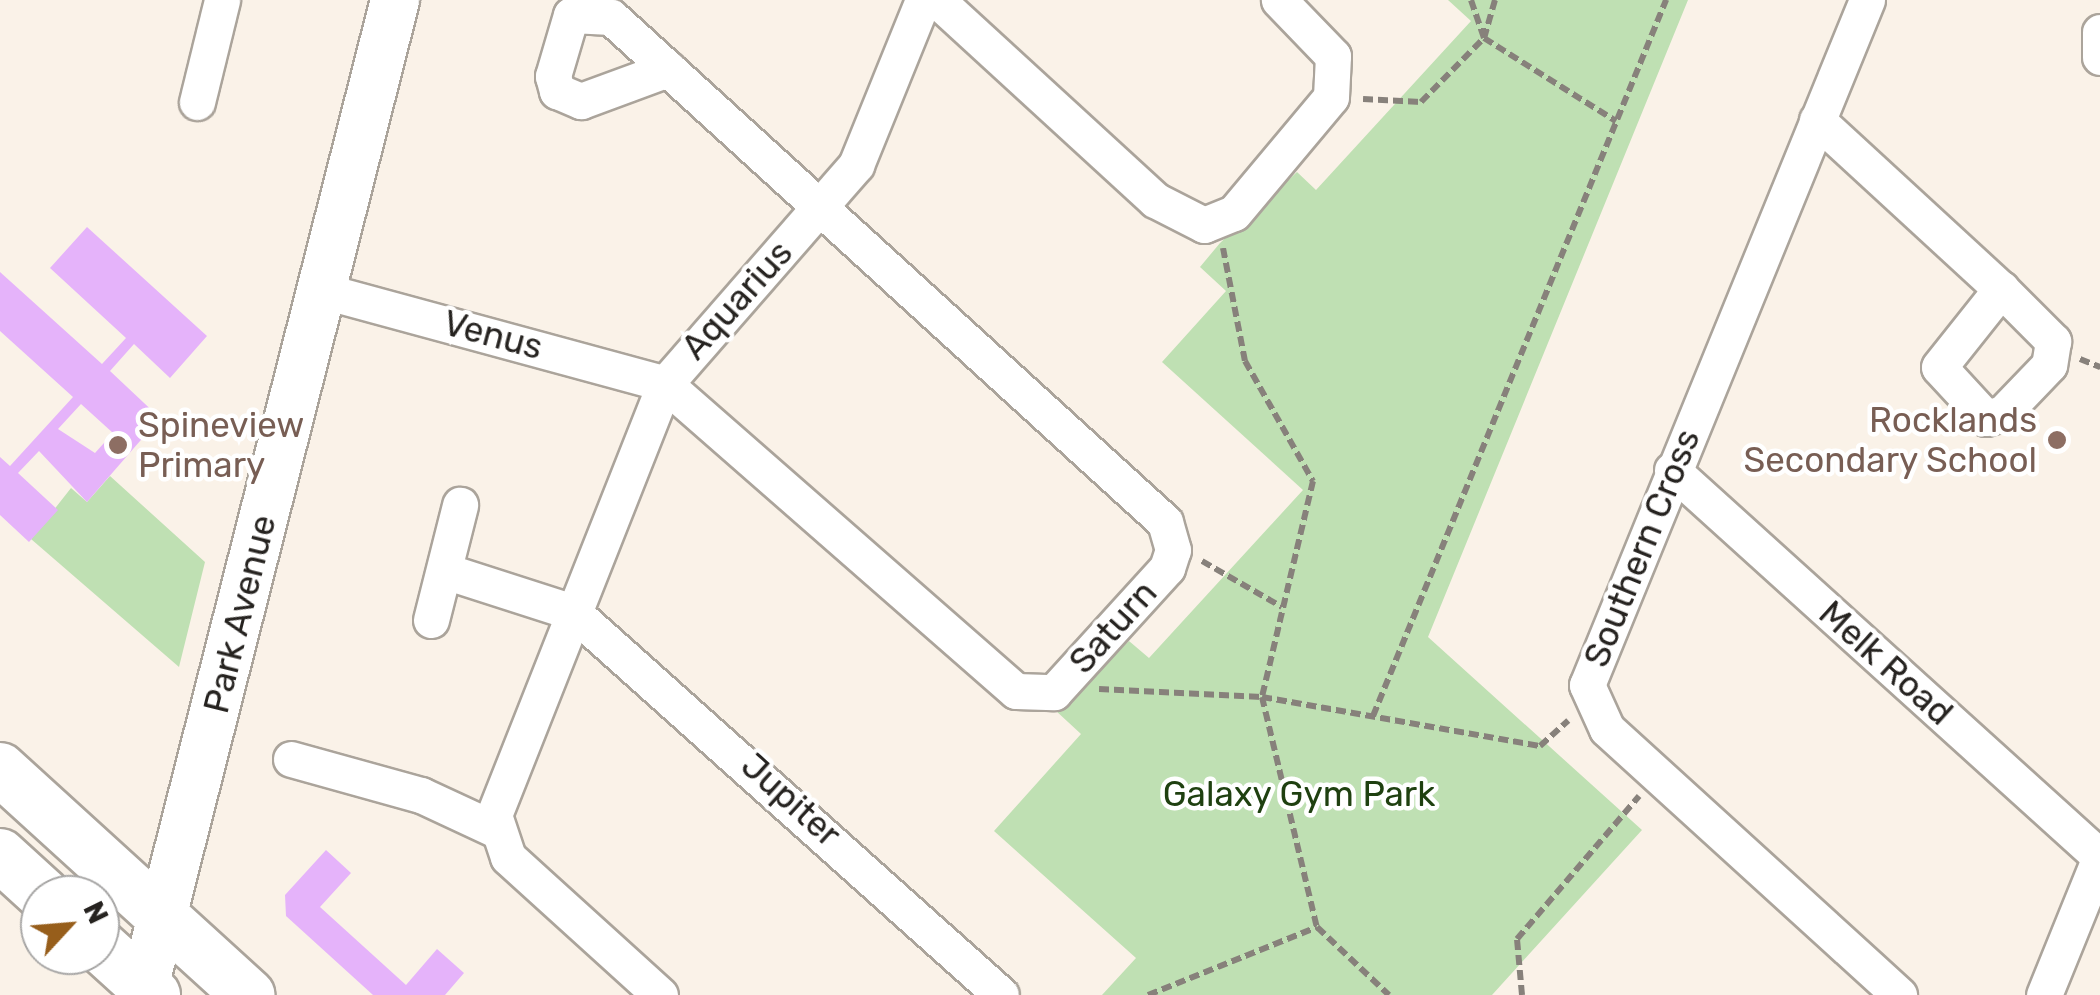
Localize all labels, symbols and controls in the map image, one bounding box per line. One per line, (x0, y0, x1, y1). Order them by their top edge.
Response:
street label: Aquarius (673, 232, 801, 368)
street label: Venus (439, 302, 547, 368)
place label: Rocklands Secondary School (1743, 399, 2037, 481)
place label: Spineview Primary (138, 404, 304, 486)
street label: Southern Cross (1575, 423, 1709, 673)
marker: Rocklands Secondary School (2046, 429, 2068, 451)
marker: Spineview Primary (107, 434, 129, 456)
street label: Park Avenue (195, 510, 285, 718)
street label: Saturn (1061, 572, 1165, 682)
street label: Melk Road (1810, 592, 1962, 734)
street label: Jupiter (733, 745, 849, 855)
park label: Galaxy Gym Park (1162, 773, 1436, 815)
north arrow (20, 875, 120, 975)
text: N (76, 896, 115, 929)

